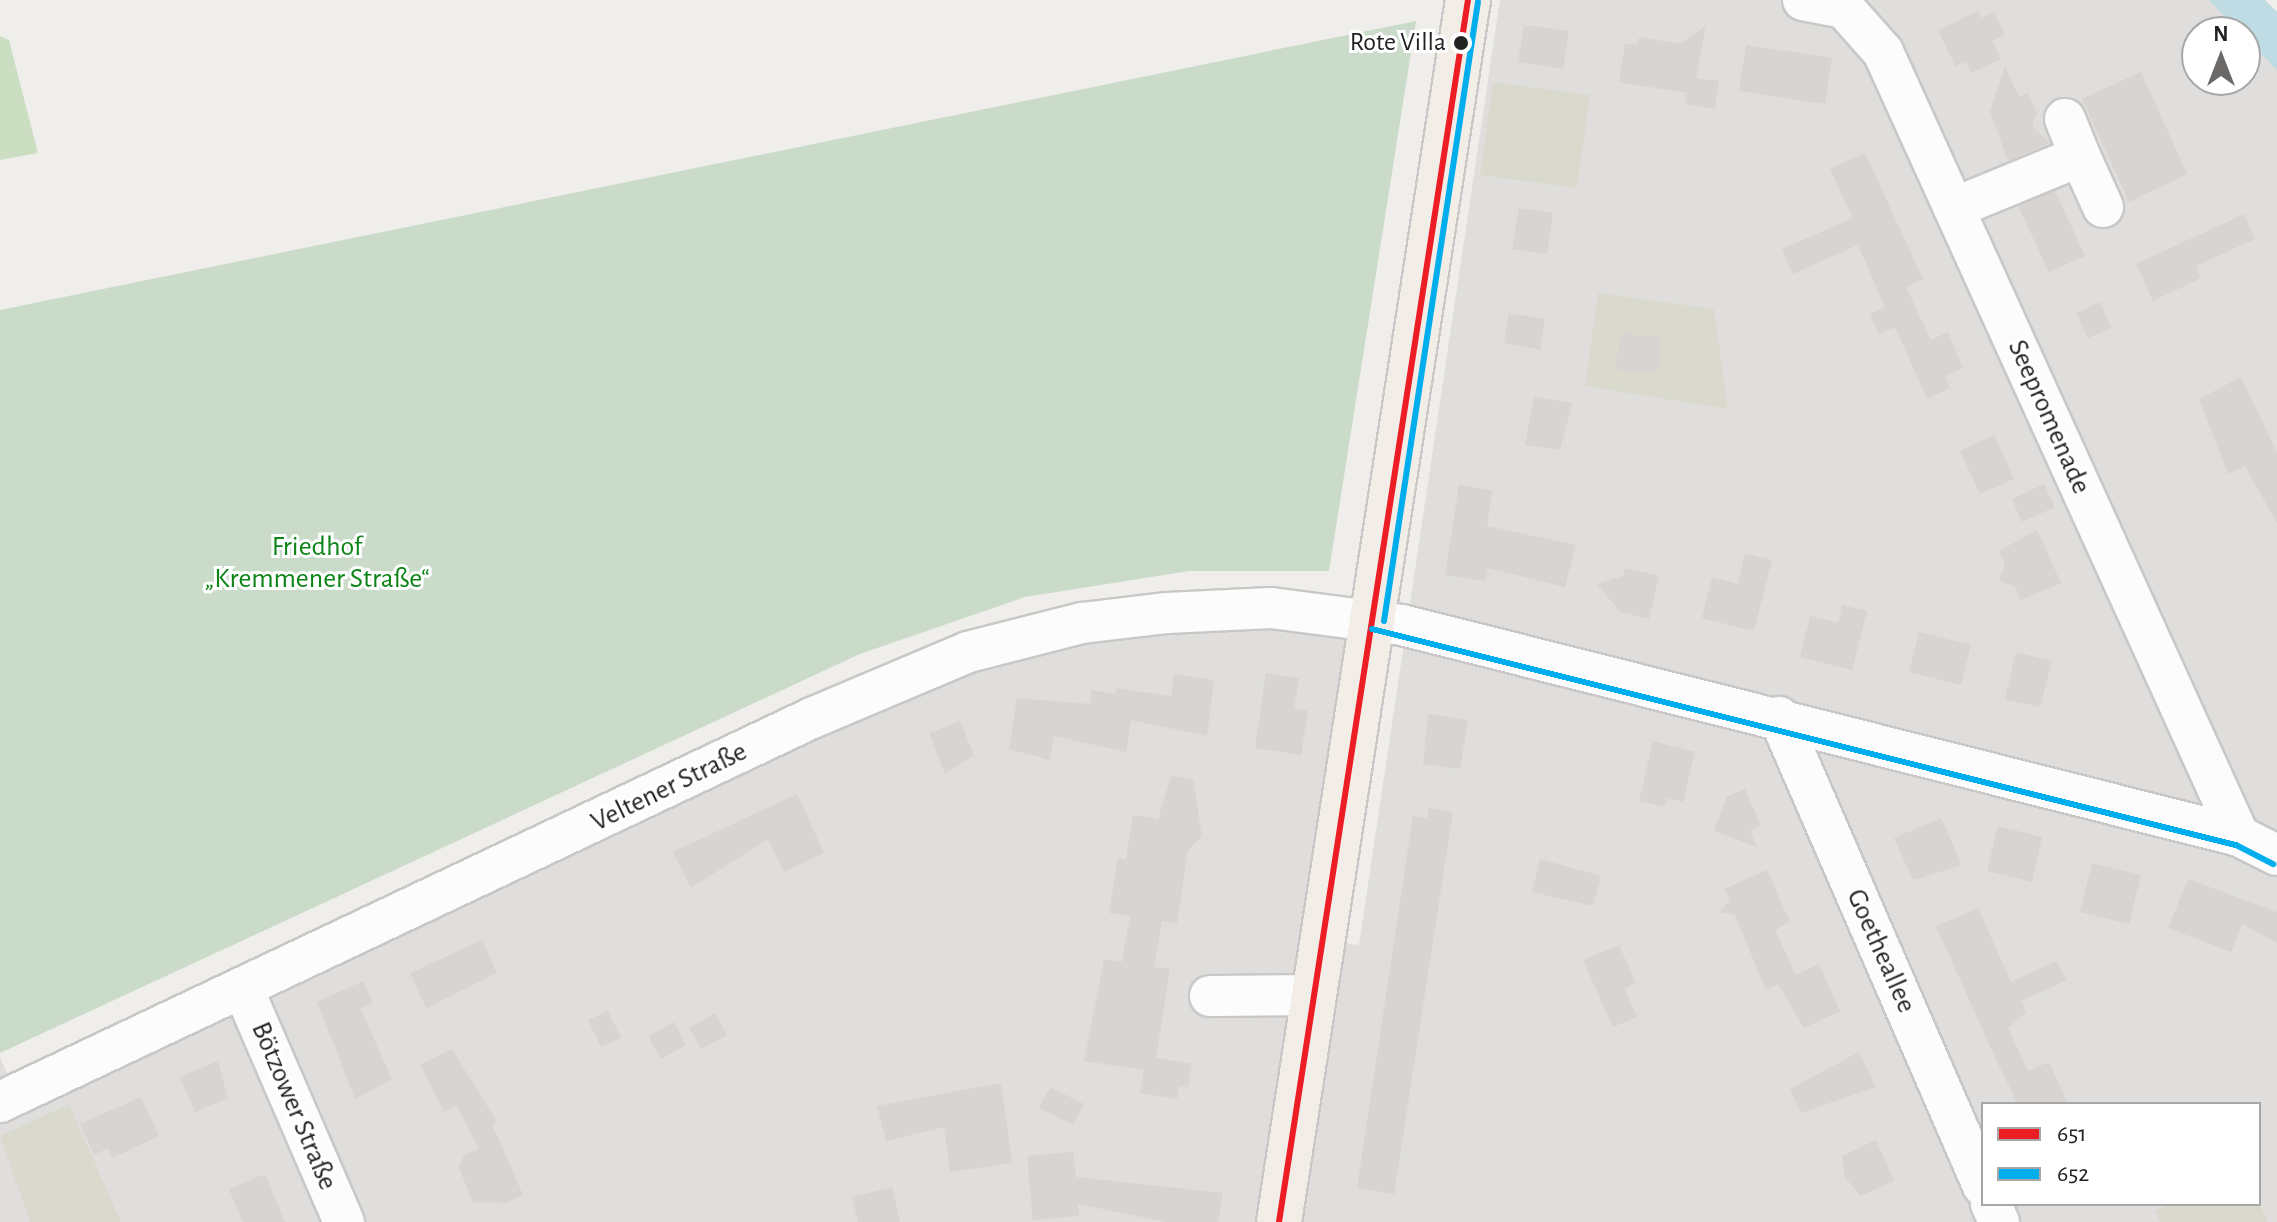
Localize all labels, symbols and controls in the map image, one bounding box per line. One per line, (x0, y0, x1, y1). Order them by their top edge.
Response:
north arrow (2181, 16, 2261, 96)
text: N (2213, 23, 2229, 45)
place label: Rote Villa (1350, 27, 1446, 59)
marker: Rote Villa (1453, 35, 1469, 51)
street label: Seepromenade (2000, 335, 2098, 499)
park label: Friedhof „Kremmener Straße“ (204, 530, 430, 596)
street label: Veltener Straße (586, 735, 752, 839)
street label: Goetheallee (1839, 884, 1923, 1018)
street label: Bötzower Straße (244, 1017, 344, 1195)
legend (1981, 1102, 2261, 1206)
text: 651 (2057, 1122, 2087, 1146)
text: 652 (2057, 1162, 2089, 1186)

